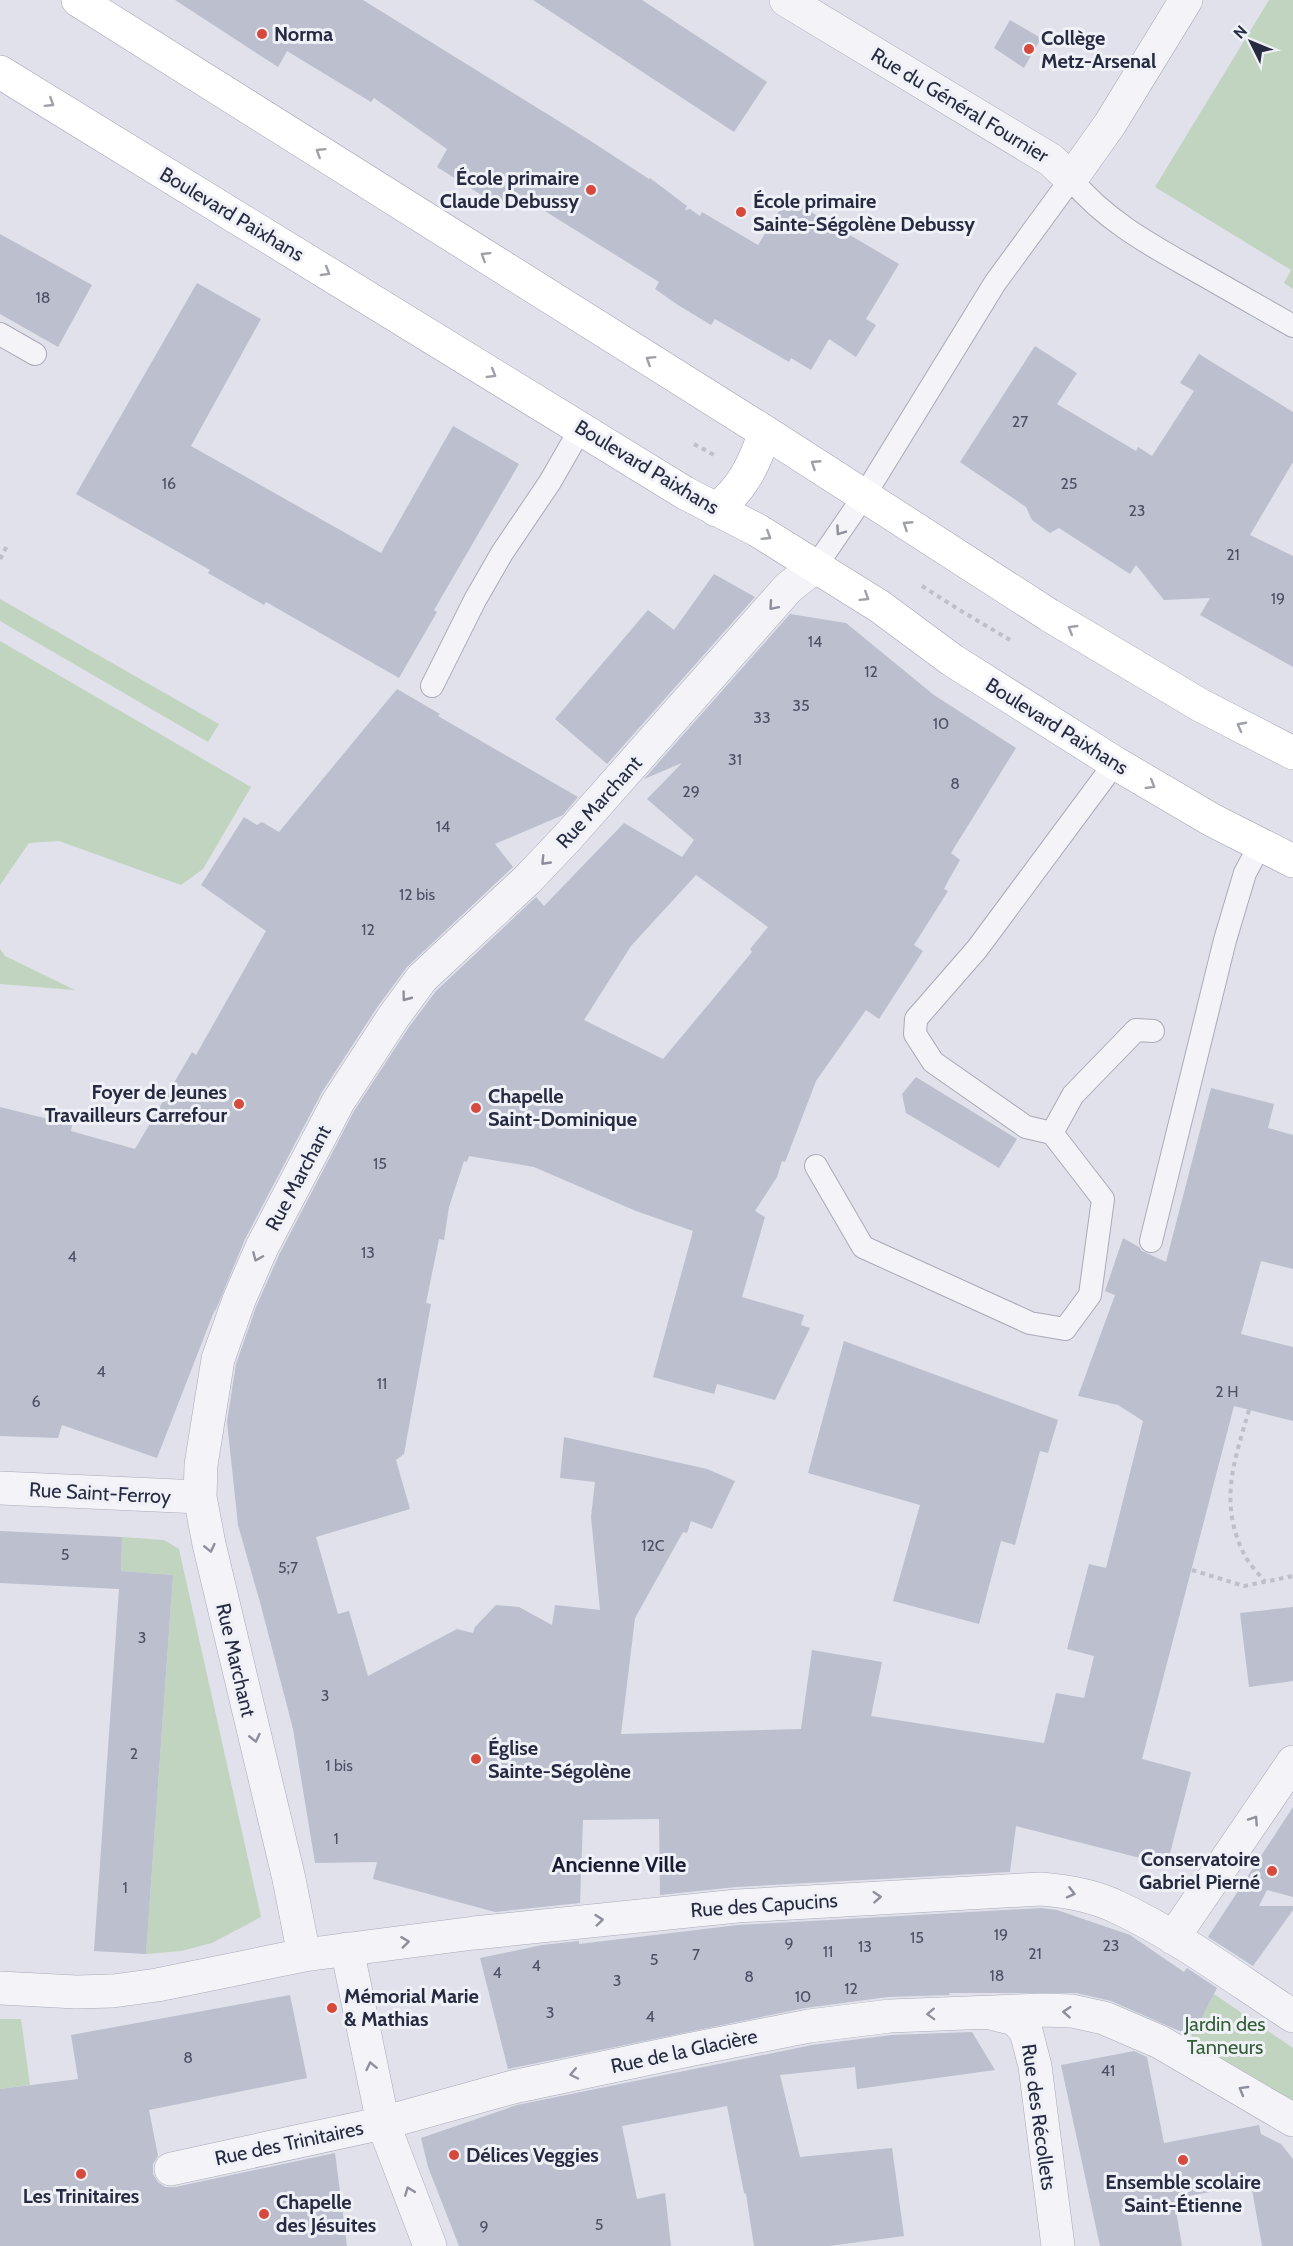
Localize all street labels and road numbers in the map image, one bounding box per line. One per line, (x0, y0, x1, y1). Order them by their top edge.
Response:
street label: Rue du Général Fournier (867, 43, 1054, 168)
street label: Boulevard Paixhans (156, 162, 308, 266)
street label: Boulevard Paixhans (571, 415, 723, 519)
street label: Boulevard Paixhans (981, 672, 1133, 780)
street label: Rue Marchant (551, 751, 647, 853)
street label: Rue Marchant (260, 1121, 336, 1235)
street label: Rue Saint-Ferroy (29, 1477, 171, 1509)
street label: Rue Marchant (211, 1601, 261, 1720)
street label: Rue des Capucins (690, 1888, 838, 1922)
street label: Rue de la Glacière (609, 2024, 759, 2078)
street label: Rue des Récollets (1017, 2042, 1061, 2192)
street label: Rue des Trinitaires (213, 2116, 365, 2170)

